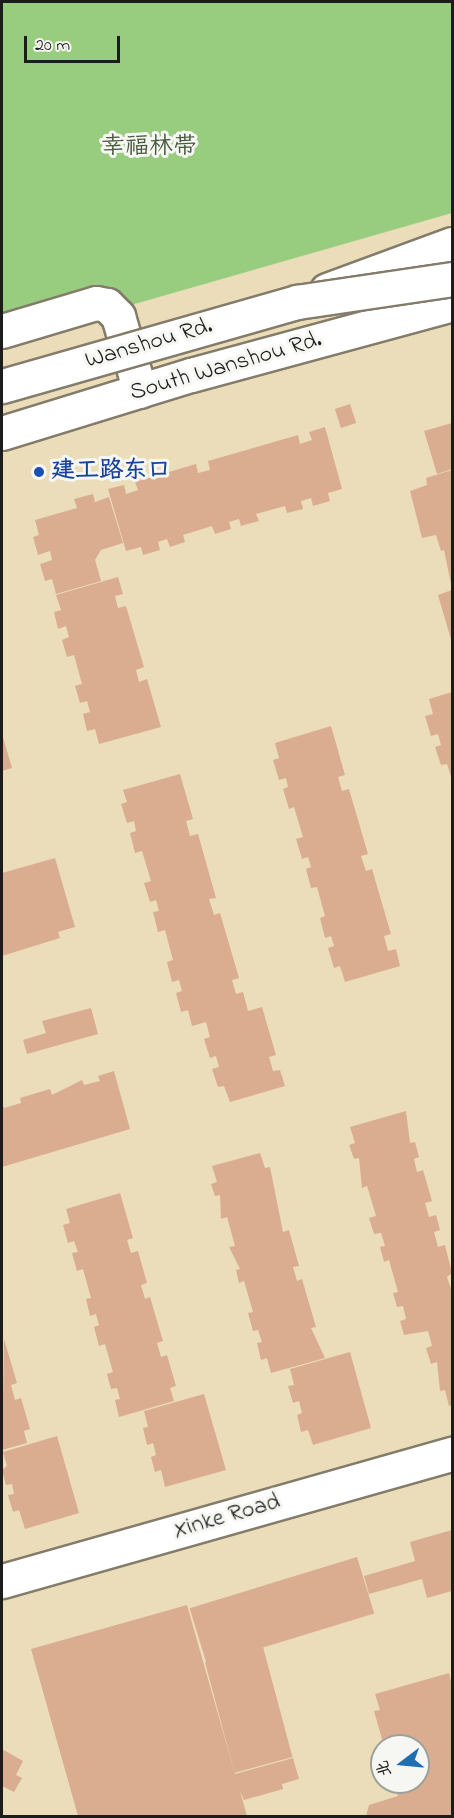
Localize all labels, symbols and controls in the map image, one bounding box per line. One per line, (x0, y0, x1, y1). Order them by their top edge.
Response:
scale bar (27, 24, 123, 62)
text: 20 m (35, 33, 70, 59)
park label: 幸福林带 (101, 134, 197, 162)
street label: Wanshou Rd. (82, 312, 216, 376)
street label: South Wanshou Rd. (127, 326, 325, 408)
place label: 建工路东口 (51, 458, 171, 486)
marker: 建工路东口 (32, 465, 46, 479)
street label: Xinke Road (170, 1488, 284, 1546)
north arrow (370, 1734, 430, 1794)
text: 北 (371, 1757, 398, 1779)

